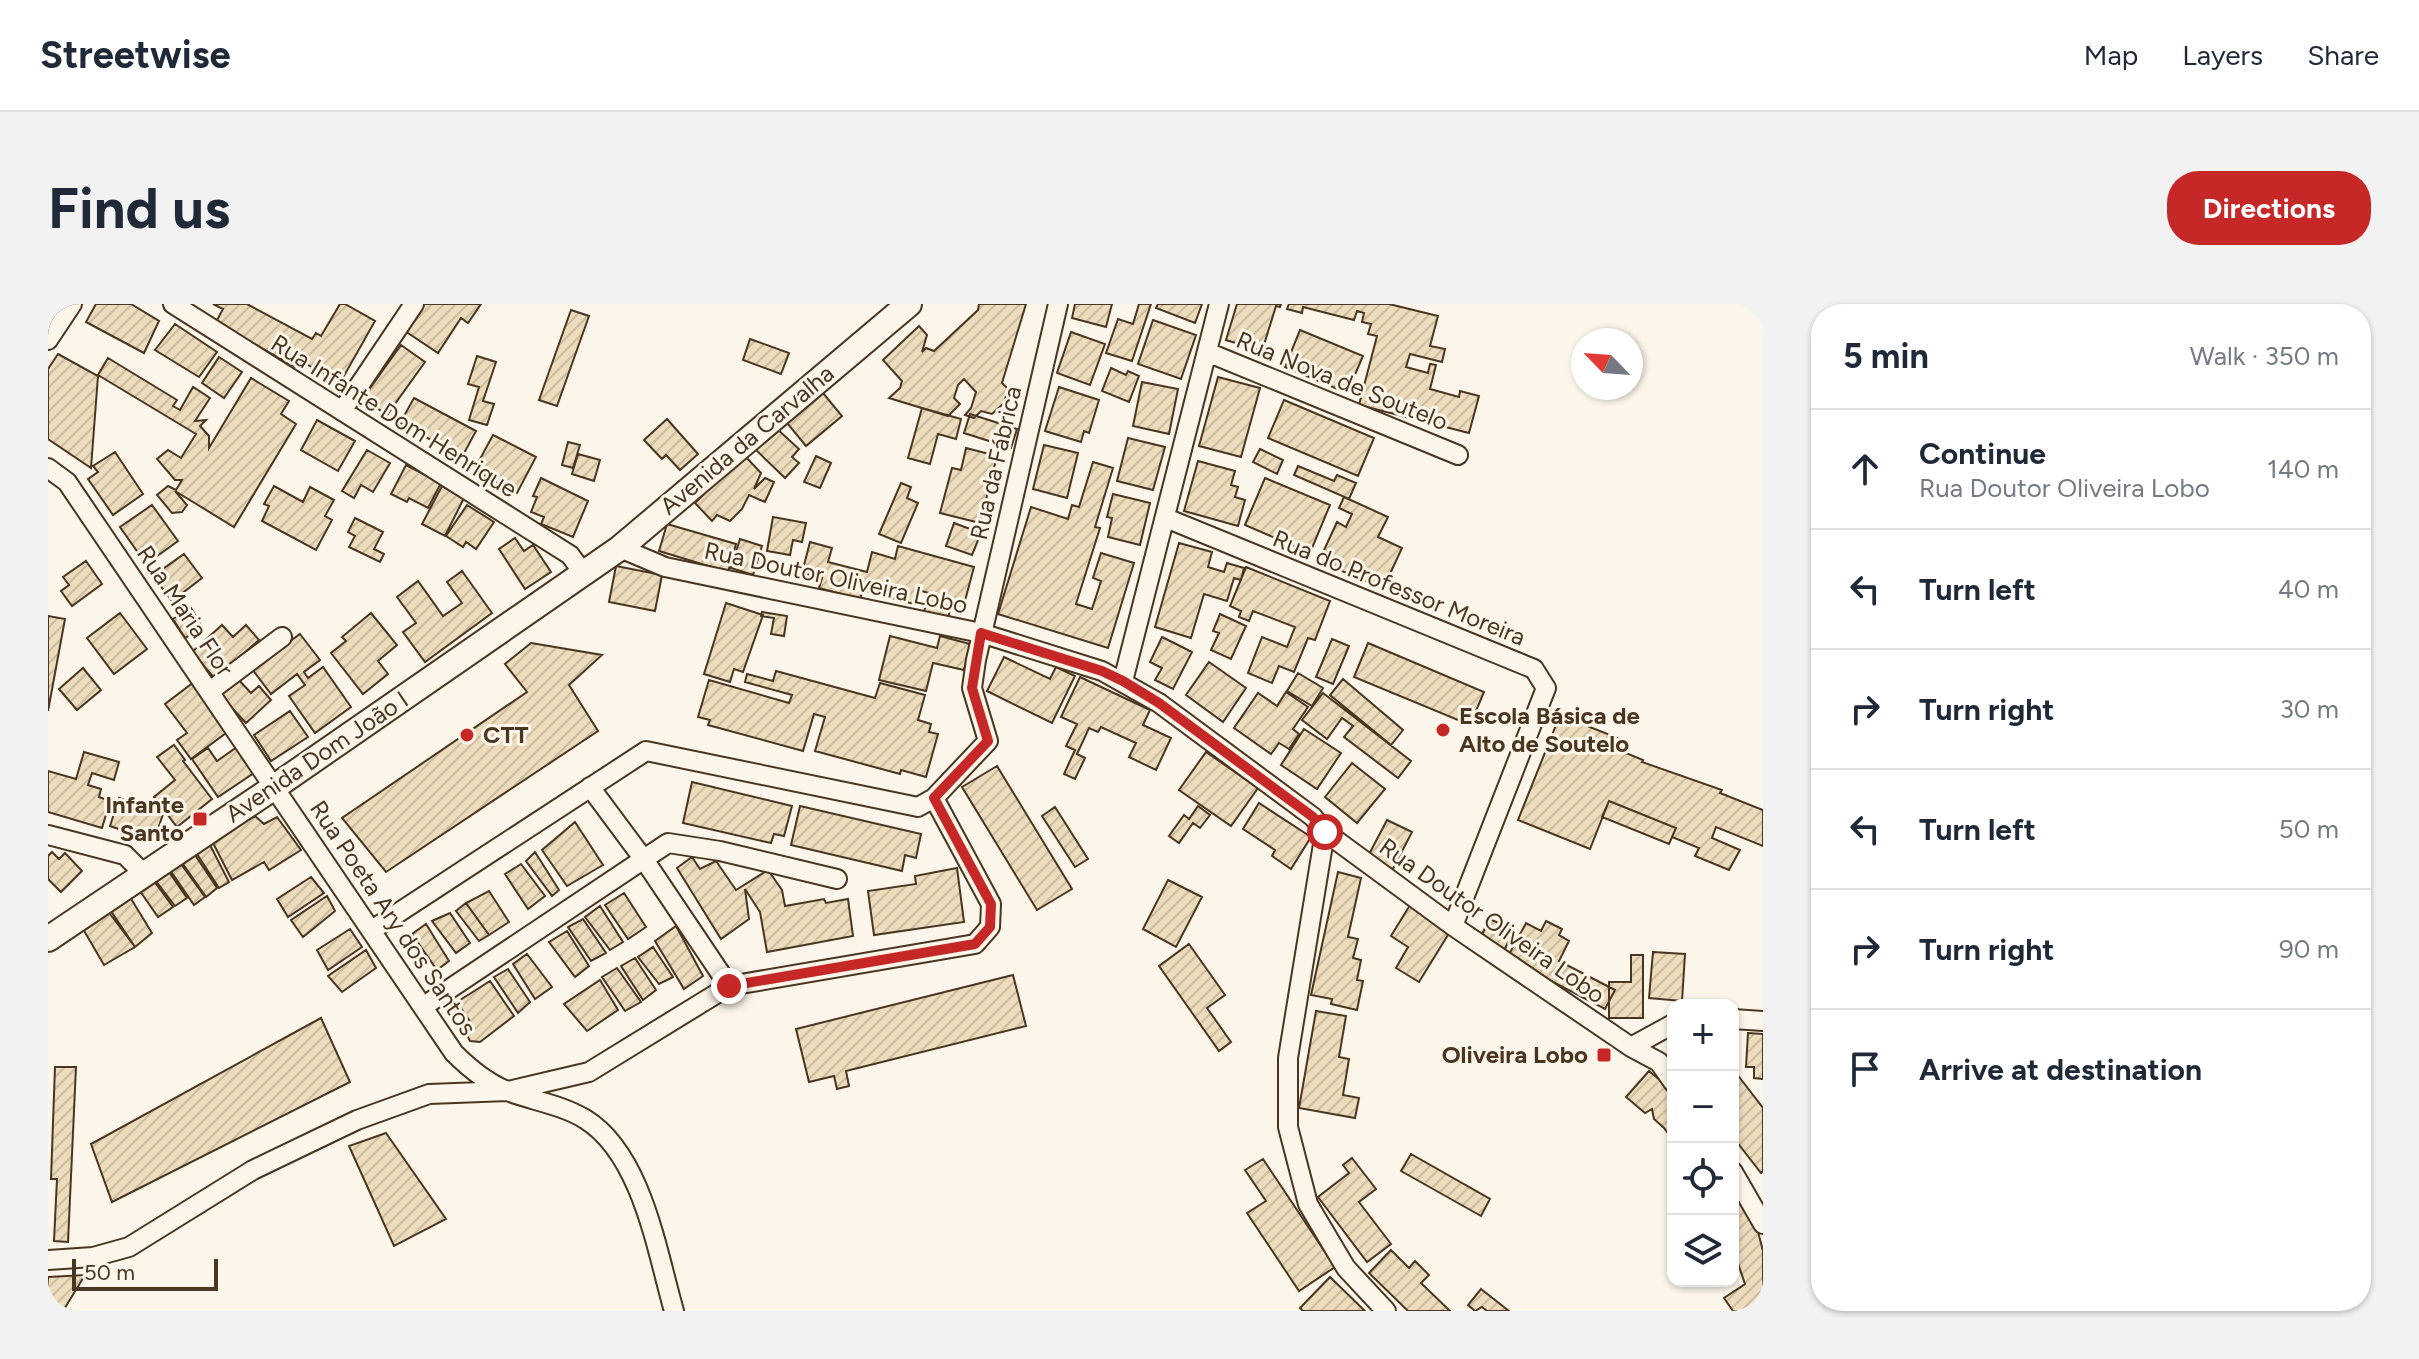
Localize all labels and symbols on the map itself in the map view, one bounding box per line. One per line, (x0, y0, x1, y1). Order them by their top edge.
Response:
street label: Rua Nova de Soutelo (1232, 325, 1452, 436)
street label: Rua Infante Dom Henrique (266, 328, 522, 503)
north arrow (1571, 328, 1643, 400)
street label: Avenida da Carvalha (654, 359, 839, 521)
street label: Rua da Fábrica (964, 383, 1027, 543)
street label: Rua do Professor Moreira (1269, 524, 1530, 652)
street label: Rua Doutor Oliveira Lobo (702, 535, 970, 620)
street label: Rua Maria Flor (131, 540, 240, 682)
street label: Avenida Dom João I (220, 685, 414, 828)
place label: Escola Básica de Alto de Soutelo (1459, 701, 1640, 758)
place label: CTT (483, 720, 528, 749)
marker: Escola Básica de Alto de Soutelo (1434, 721, 1452, 739)
marker: CTT (458, 726, 476, 744)
place label: Infante Santo (105, 790, 184, 847)
street label: Rua Poeta Ary dos Santos (304, 795, 483, 1041)
marker: Infante Santo (191, 810, 209, 828)
route start (1307, 814, 1343, 850)
street label: Rua Doutor Oliveira Lobo (1374, 832, 1611, 1009)
route end (711, 968, 747, 1004)
place label: Oliveira Lobo (1442, 1040, 1588, 1069)
marker: Oliveira Lobo (1595, 1046, 1613, 1064)
scale bar (72, 1255, 218, 1291)

